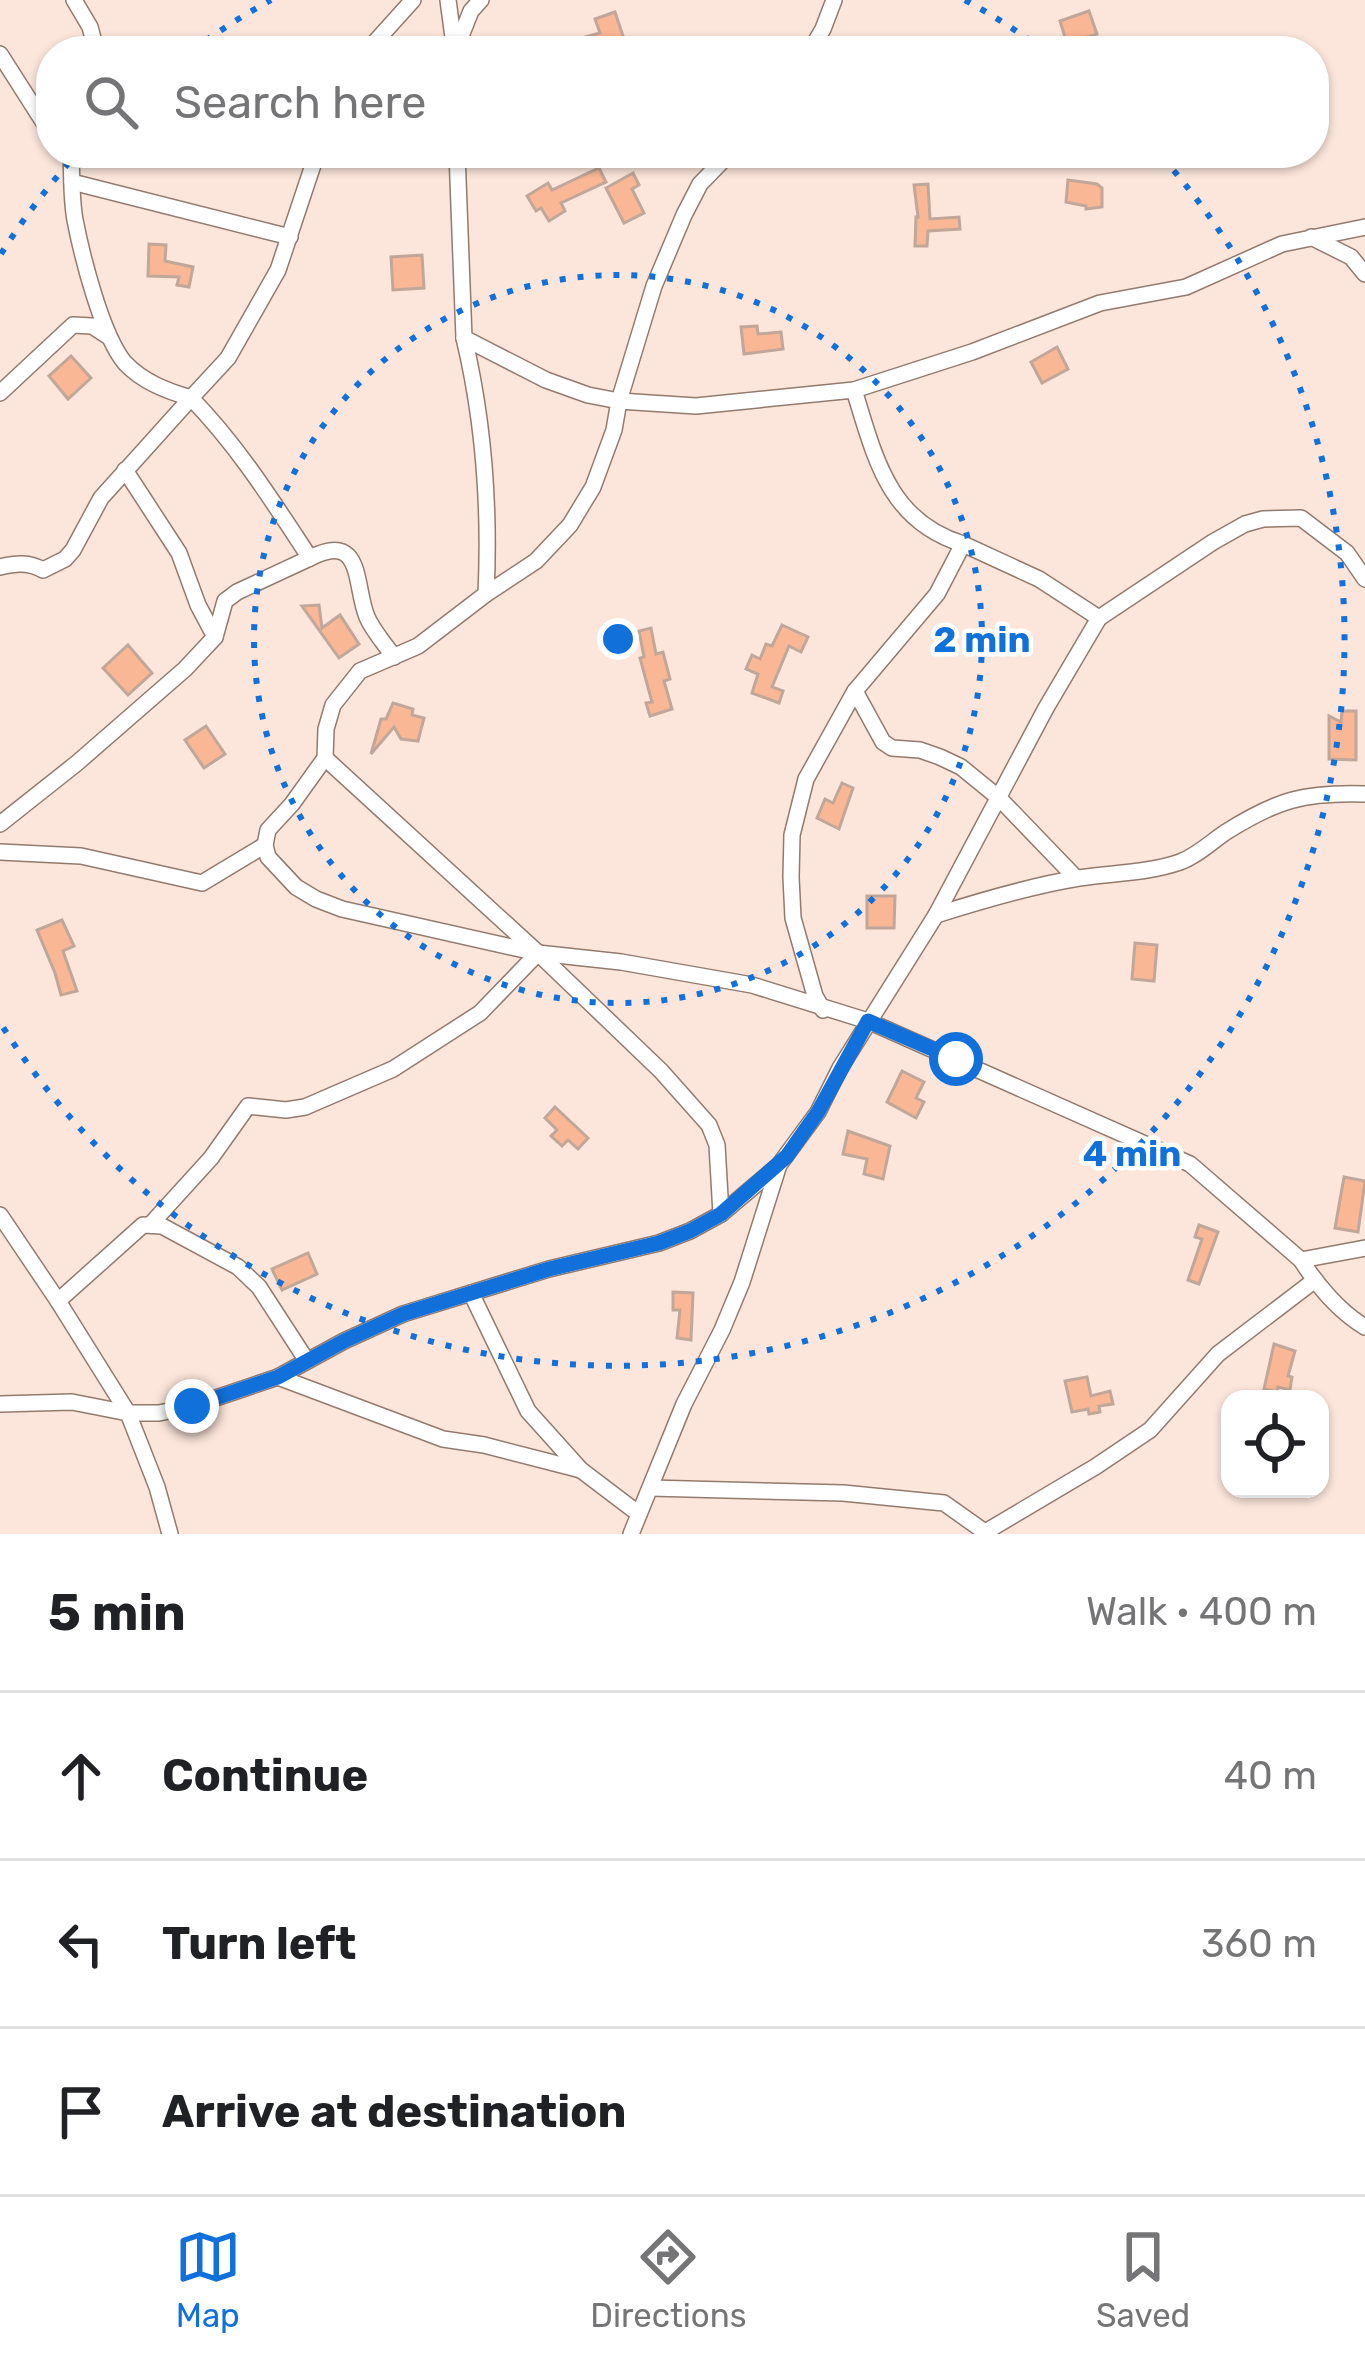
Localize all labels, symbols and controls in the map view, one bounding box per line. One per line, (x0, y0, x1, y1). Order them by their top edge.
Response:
search box (36, 36, 1329, 168)
icon: search (78, 69, 144, 135)
text: Search here (174, 76, 426, 129)
centre of rings (597, 618, 639, 660)
text: 2 min (933, 618, 1031, 661)
route start (929, 1032, 983, 1086)
text: 4 min (1083, 1132, 1181, 1175)
route end (165, 1379, 219, 1433)
map controls (1221, 1390, 1329, 1498)
button: locate (1221, 1390, 1329, 1498)
text: 5 min (48, 1582, 186, 1643)
text: Walk · 400 m (1086, 1589, 1317, 1635)
icon: ahead (48, 1743, 114, 1809)
text: Continue (162, 1749, 368, 1802)
text: 40 m (1224, 1753, 1317, 1799)
icon: left (48, 1911, 114, 1977)
text: Turn left (162, 1917, 356, 1970)
text: 360 m (1201, 1921, 1317, 1967)
icon: arrive (48, 2079, 114, 2145)
text: Arrive at destination (162, 2085, 627, 2138)
tab: Map (175, 2224, 241, 2335)
tab: Directions (590, 2224, 747, 2335)
tab: Saved (1096, 2224, 1190, 2335)

